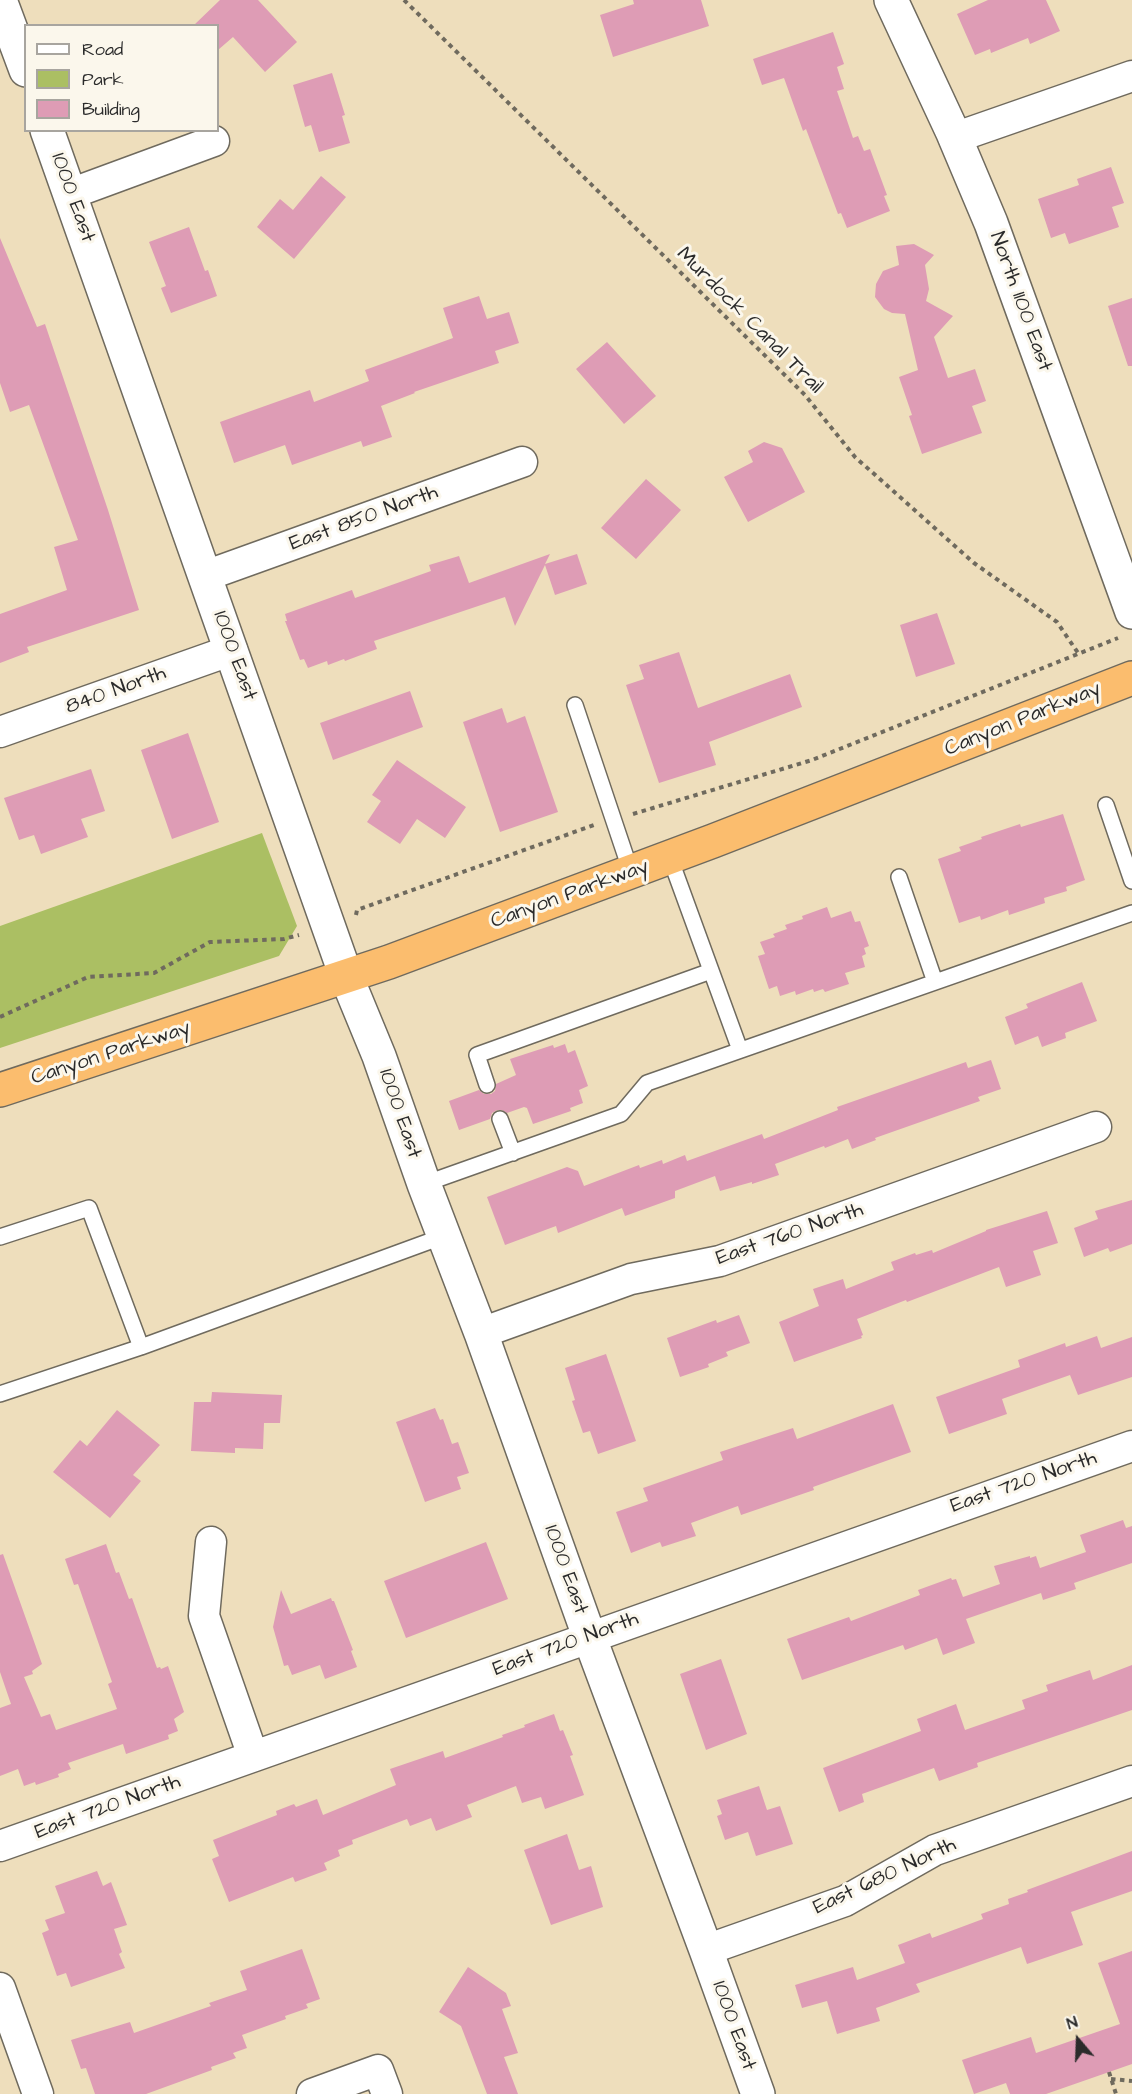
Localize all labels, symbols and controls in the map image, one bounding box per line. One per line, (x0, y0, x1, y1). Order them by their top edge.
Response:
legend (24, 24, 219, 132)
text: Road (82, 37, 123, 62)
text: Park (82, 67, 124, 92)
text: Building (82, 97, 140, 122)
street label: 1000 East (44, 150, 100, 246)
street label: North 1100 East (983, 229, 1057, 375)
street label: Murdock Canal Trail (670, 242, 828, 400)
street label: East 850 North (286, 480, 442, 558)
street label: 1000 East (206, 608, 262, 704)
street label: 840 North (62, 661, 170, 721)
street label: Canyon Parkway (941, 677, 1105, 763)
street label: Canyon Parkway (488, 855, 652, 935)
street label: Canyon Parkway (28, 1016, 194, 1092)
street label: 1000 East (372, 1066, 426, 1162)
street label: East 760 North (713, 1198, 867, 1272)
street label: East 720 North (948, 1446, 1100, 1520)
street label: 1000 East (537, 1522, 593, 1618)
street label: East 720 North (490, 1607, 642, 1683)
street label: East 720 North (32, 1770, 184, 1846)
street label: East 680 North (810, 1833, 960, 1921)
street label: 1000 East (705, 1978, 761, 2074)
north arrow (1048, 2010, 1108, 2070)
text: N (1064, 2011, 1080, 2035)

